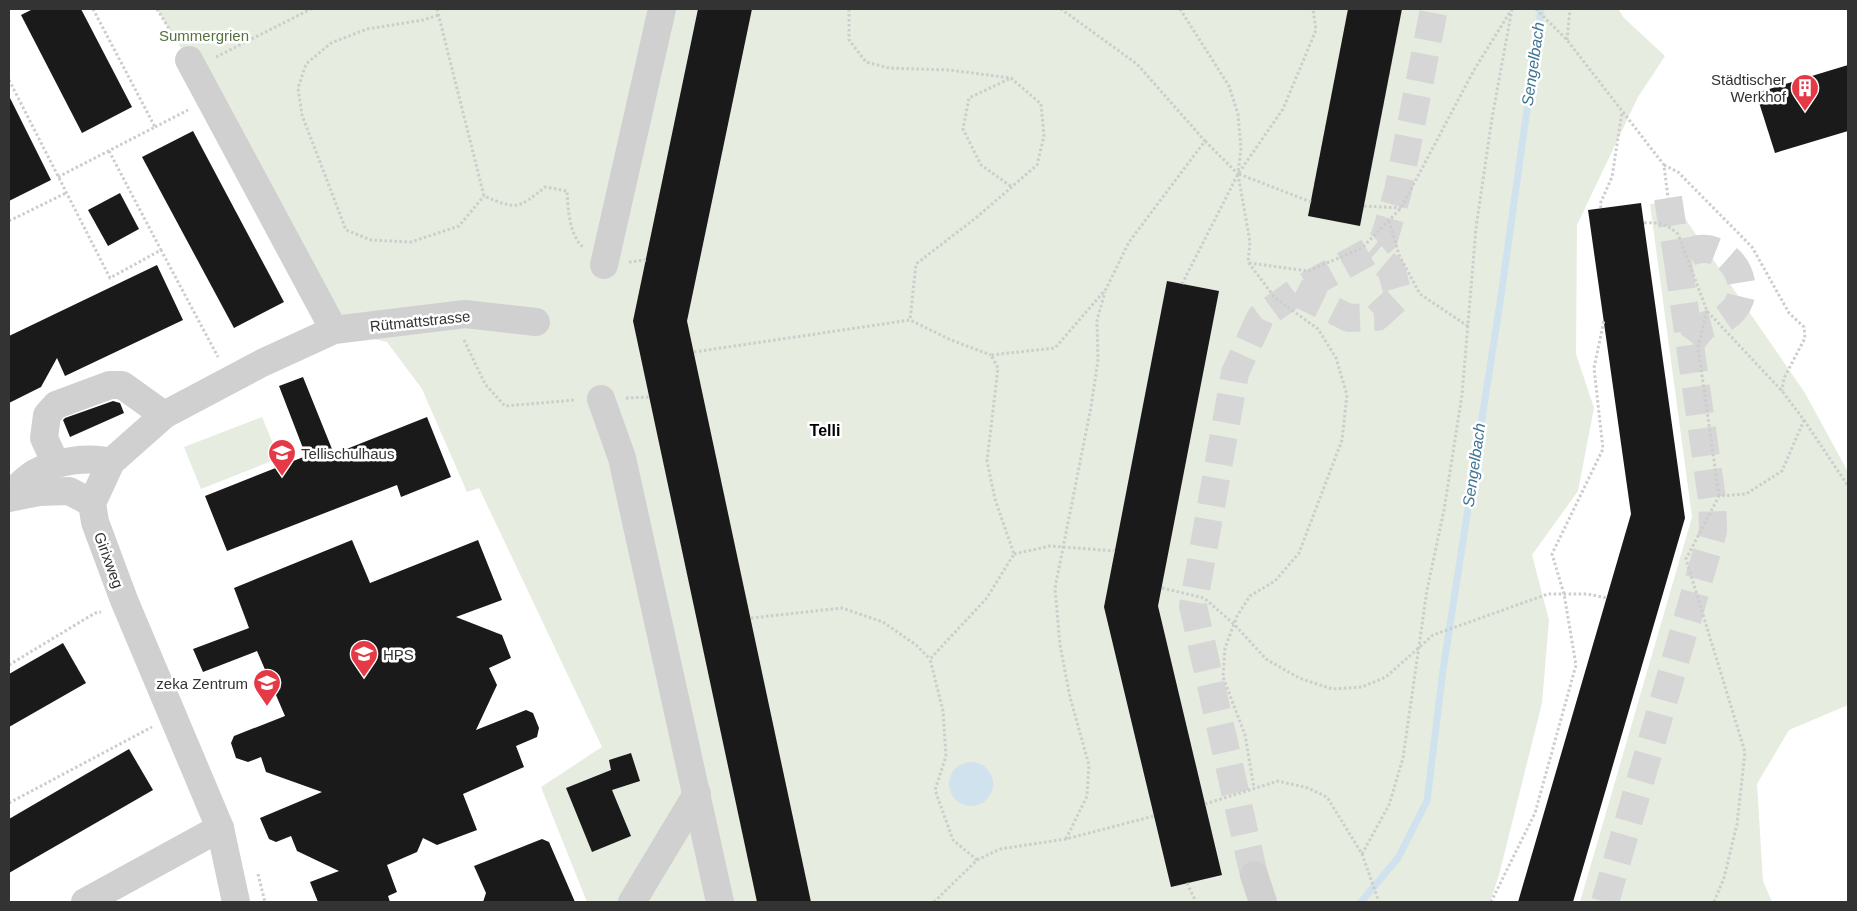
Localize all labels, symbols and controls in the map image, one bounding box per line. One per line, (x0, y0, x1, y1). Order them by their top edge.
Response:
water label: Sengelbach (1519, 21, 1547, 107)
park label: Summergrien (159, 27, 249, 44)
place label: Städtischer Werkhof (1711, 71, 1787, 105)
building icon: Städtischer Werkhof (1790, 73, 1820, 112)
street label: Rütmattstrasse (369, 307, 471, 335)
district label: Telli (810, 422, 840, 439)
water label: Sengelbach (1460, 422, 1488, 508)
school or university icon: Tellischulhaus (267, 438, 297, 477)
place label: Tellischulhaus (301, 445, 394, 462)
street label: Girixweg (91, 530, 127, 590)
school or university icon: HPS (349, 639, 379, 678)
place label: HPS (383, 646, 414, 663)
school or university icon: zeka Zentrum (252, 668, 282, 707)
place label: zeka Zentrum (156, 675, 248, 692)

